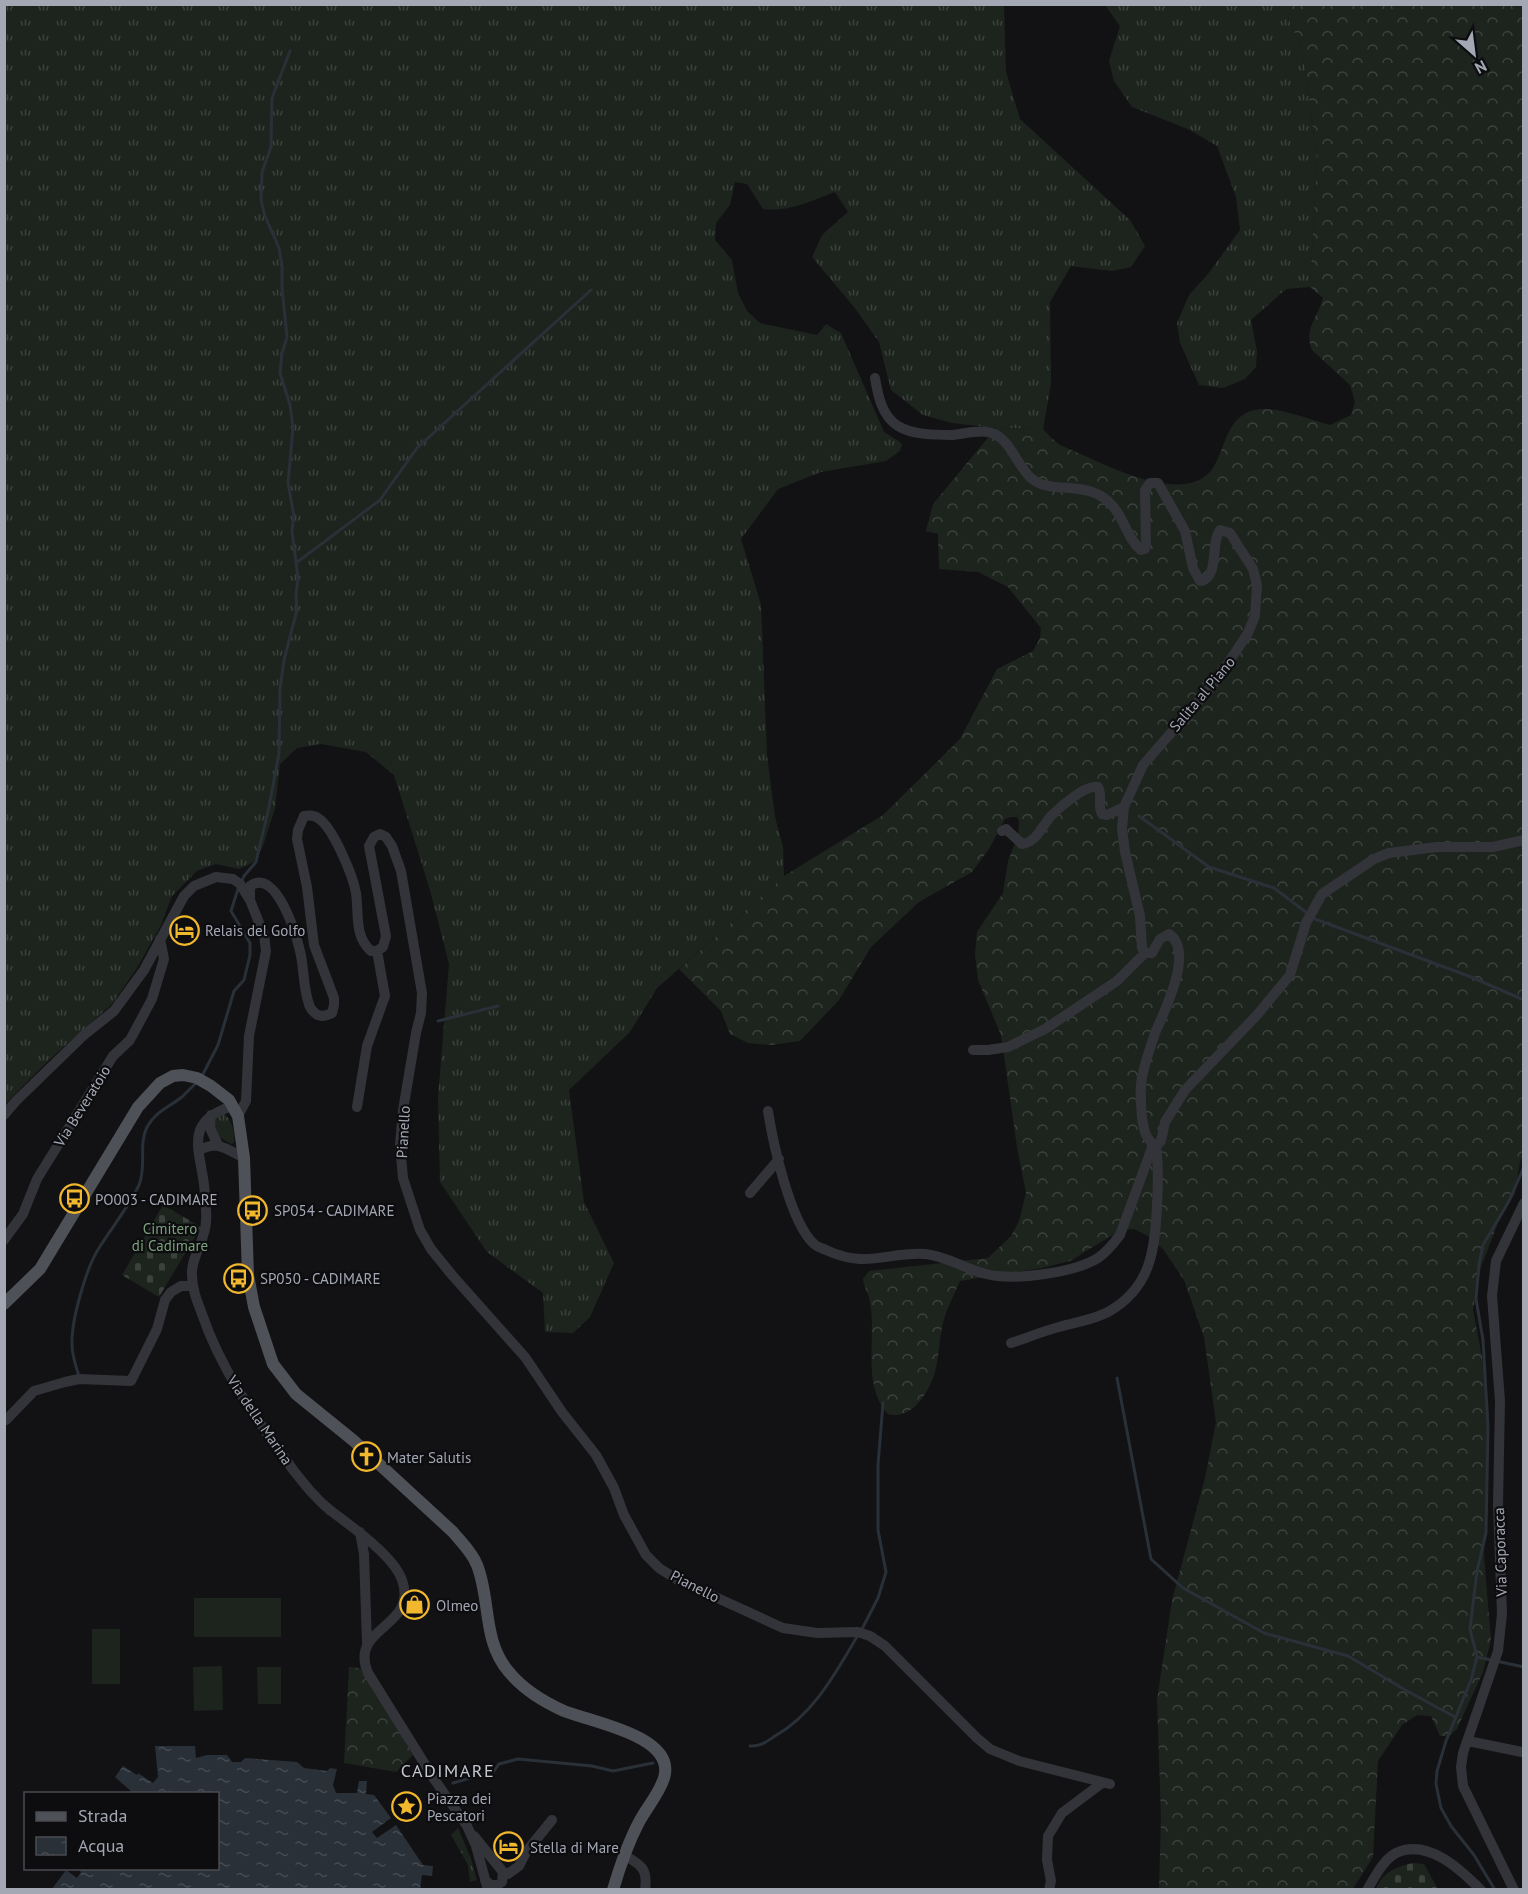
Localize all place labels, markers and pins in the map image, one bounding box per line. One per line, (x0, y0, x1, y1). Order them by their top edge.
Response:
hotel icon: Relais del Golfo (168, 914, 200, 946)
place label: Relais del Golfo (205, 921, 305, 940)
bus stop icon: PO003 - CADIMARE (58, 1183, 90, 1215)
place label: PO003 - CADIMARE (95, 1190, 218, 1209)
bus stop icon: SP054 - CADIMARE (237, 1194, 269, 1226)
place label: SP054 - CADIMARE (274, 1201, 395, 1220)
bus stop icon: SP050 - CADIMARE (223, 1262, 255, 1294)
place label: SP050 - CADIMARE (260, 1269, 381, 1288)
church icon: Mater Salutis (350, 1441, 382, 1473)
place label: Mater Salutis (387, 1448, 471, 1467)
shop icon: Olmeo (399, 1589, 431, 1621)
place label: Olmeo (436, 1596, 478, 1615)
place label: Piazza dei Pescatori (427, 1789, 491, 1825)
place icon: Piazza dei Pescatori (390, 1791, 422, 1823)
hotel icon: Stella di Mare (493, 1831, 525, 1863)
place label: Stella di Mare (530, 1838, 619, 1857)

